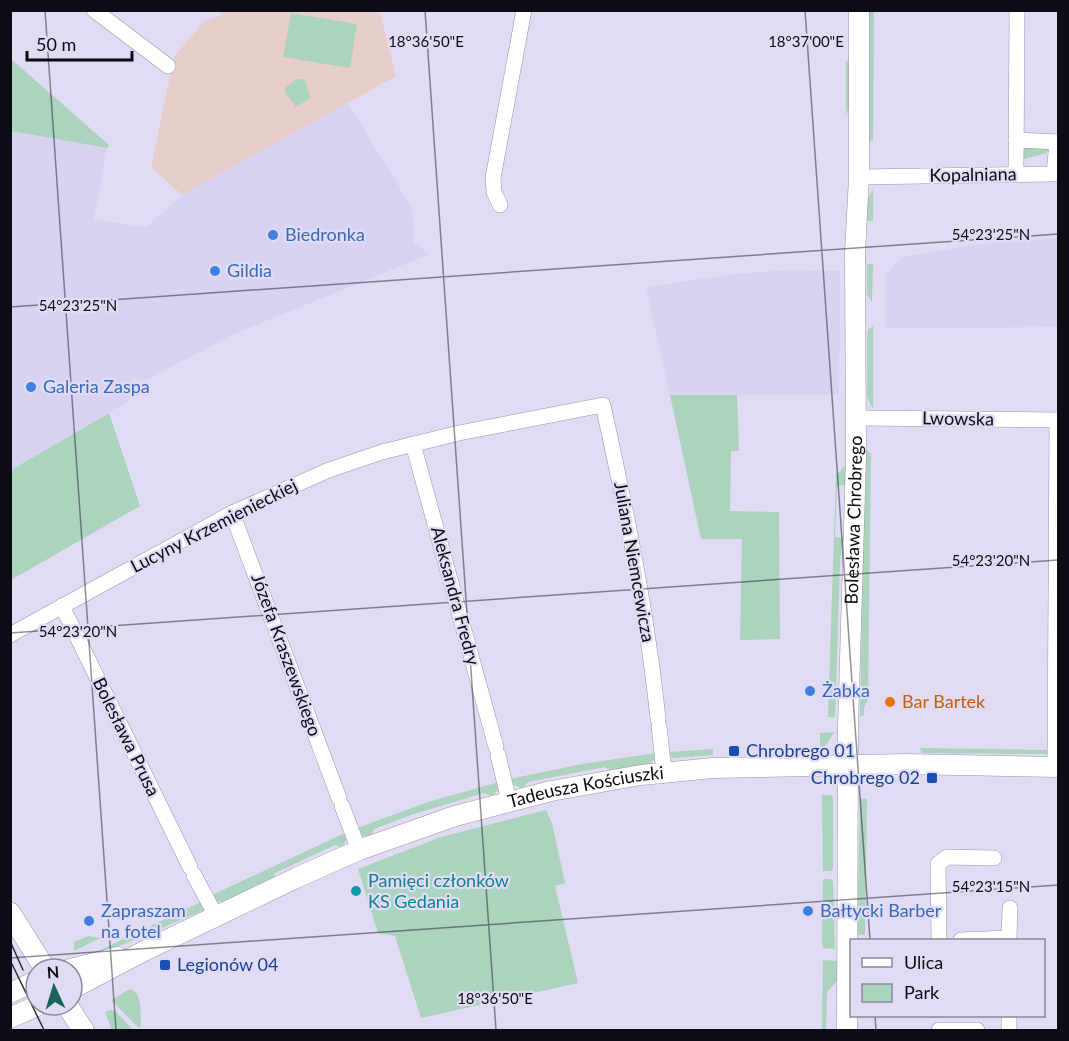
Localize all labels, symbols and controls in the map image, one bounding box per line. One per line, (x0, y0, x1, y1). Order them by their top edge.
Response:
scale bar (27, 24, 132, 62)
text: 18°36'50"E (388, 32, 464, 50)
text: 18°37'00"E (768, 32, 844, 50)
text: 50 m (36, 33, 76, 55)
street label: Kopalniana (929, 162, 1017, 186)
place label: Biedronka (285, 223, 365, 245)
text: 54°23'25"N (952, 225, 1030, 243)
marker: Biedronka (266, 228, 280, 242)
place label: Gildia (227, 259, 272, 281)
marker: Gildia (208, 264, 222, 278)
text: 54°23'25"N (39, 296, 117, 314)
place label: Galeria Zaspa (43, 375, 150, 397)
marker: Galeria Zaspa (24, 380, 38, 394)
street label: Lwowska (922, 406, 994, 430)
street label: Bolesława Chrobrego (840, 436, 866, 605)
street label: Lucyny Krzemienieckiej (126, 473, 301, 577)
street label: Juliana Niemcewicza (610, 480, 660, 644)
street label: Aleksandra Fredry (427, 524, 485, 668)
text: 54°23'20"N (952, 551, 1030, 569)
street label: Józefa Kraszewskiego (247, 570, 327, 739)
text: 54°23'20"N (39, 622, 117, 640)
street label: Bolesława Prusa (89, 674, 165, 799)
place label: Żabka (822, 679, 870, 701)
marker: Żabka (803, 684, 817, 698)
place label: Bar Bartek (902, 690, 986, 712)
marker: Bar Bartek (883, 695, 897, 709)
place label: Chrobrego 01 (746, 739, 855, 761)
marker: Chrobrego 01 (727, 744, 741, 758)
street label: Tadeusza Kościuszki (505, 761, 665, 812)
place label: Chrobrego 02 (811, 766, 920, 788)
marker: Chrobrego 02 (925, 771, 939, 785)
place label: Pamięci członków KS Gedania (368, 869, 509, 912)
text: 54°23'15"N (952, 877, 1030, 895)
marker: Pamięci członków KS Gedania (349, 884, 363, 898)
place label: Zapraszam na fotel (101, 899, 186, 942)
place label: Bałtycki Barber (820, 899, 942, 921)
marker: Bałtycki Barber (801, 904, 815, 918)
marker: Zapraszam na fotel (82, 914, 96, 928)
legend (850, 939, 1045, 1017)
text: Ulica (904, 951, 943, 973)
place label: Legionów 04 (177, 953, 278, 975)
north arrow (24, 957, 84, 1017)
marker: Legionów 04 (158, 958, 172, 972)
text: N (46, 962, 60, 981)
text: Park (904, 981, 940, 1003)
text: 18°36'50"E (457, 989, 533, 1007)

